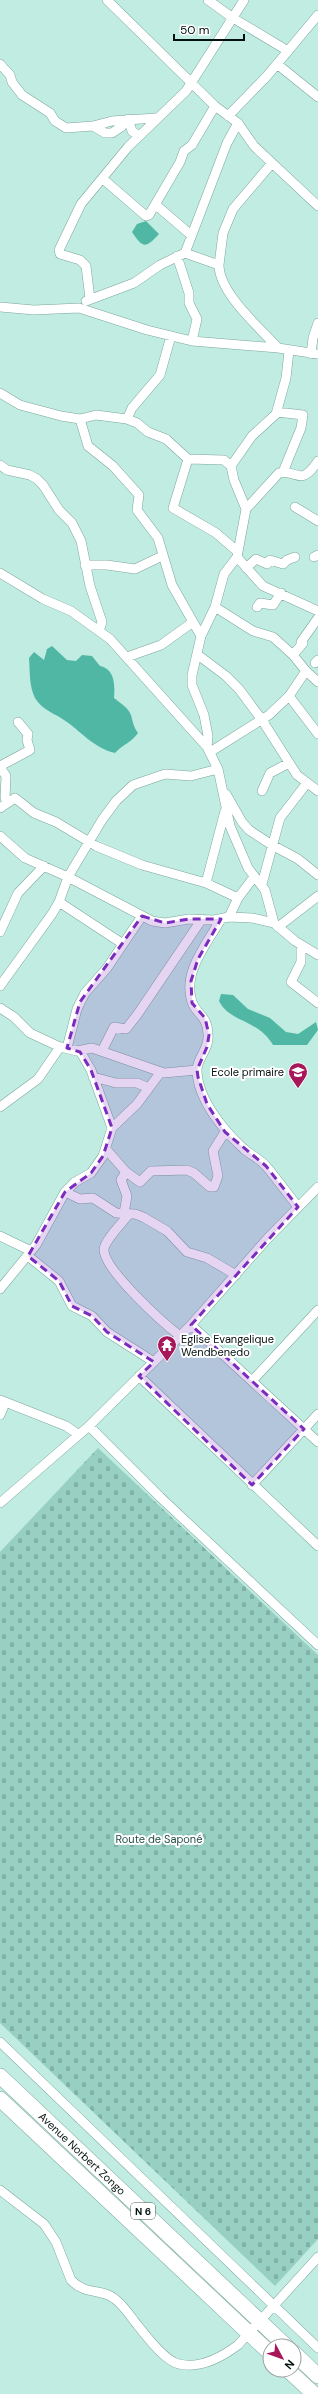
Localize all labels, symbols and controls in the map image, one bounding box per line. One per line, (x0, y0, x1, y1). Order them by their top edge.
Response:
scale bar (174, 16, 244, 42)
text: 50 m (180, 22, 209, 38)
school or university icon: Ecole primaire (287, 1061, 309, 1089)
place label: Ecole primaire (211, 1065, 284, 1079)
place label: Eglise Evangelique Wendbenedo (181, 1332, 274, 1359)
temple icon: Eglise Evangelique Wendbenedo (156, 1334, 178, 1362)
park label: Route de Saponé (116, 1832, 202, 1846)
street label: Avenue Norbert Zongo (36, 2109, 129, 2198)
road number: N 6 (131, 2203, 155, 2219)
north arrow (262, 2338, 302, 2378)
text: N (282, 2357, 297, 2372)

